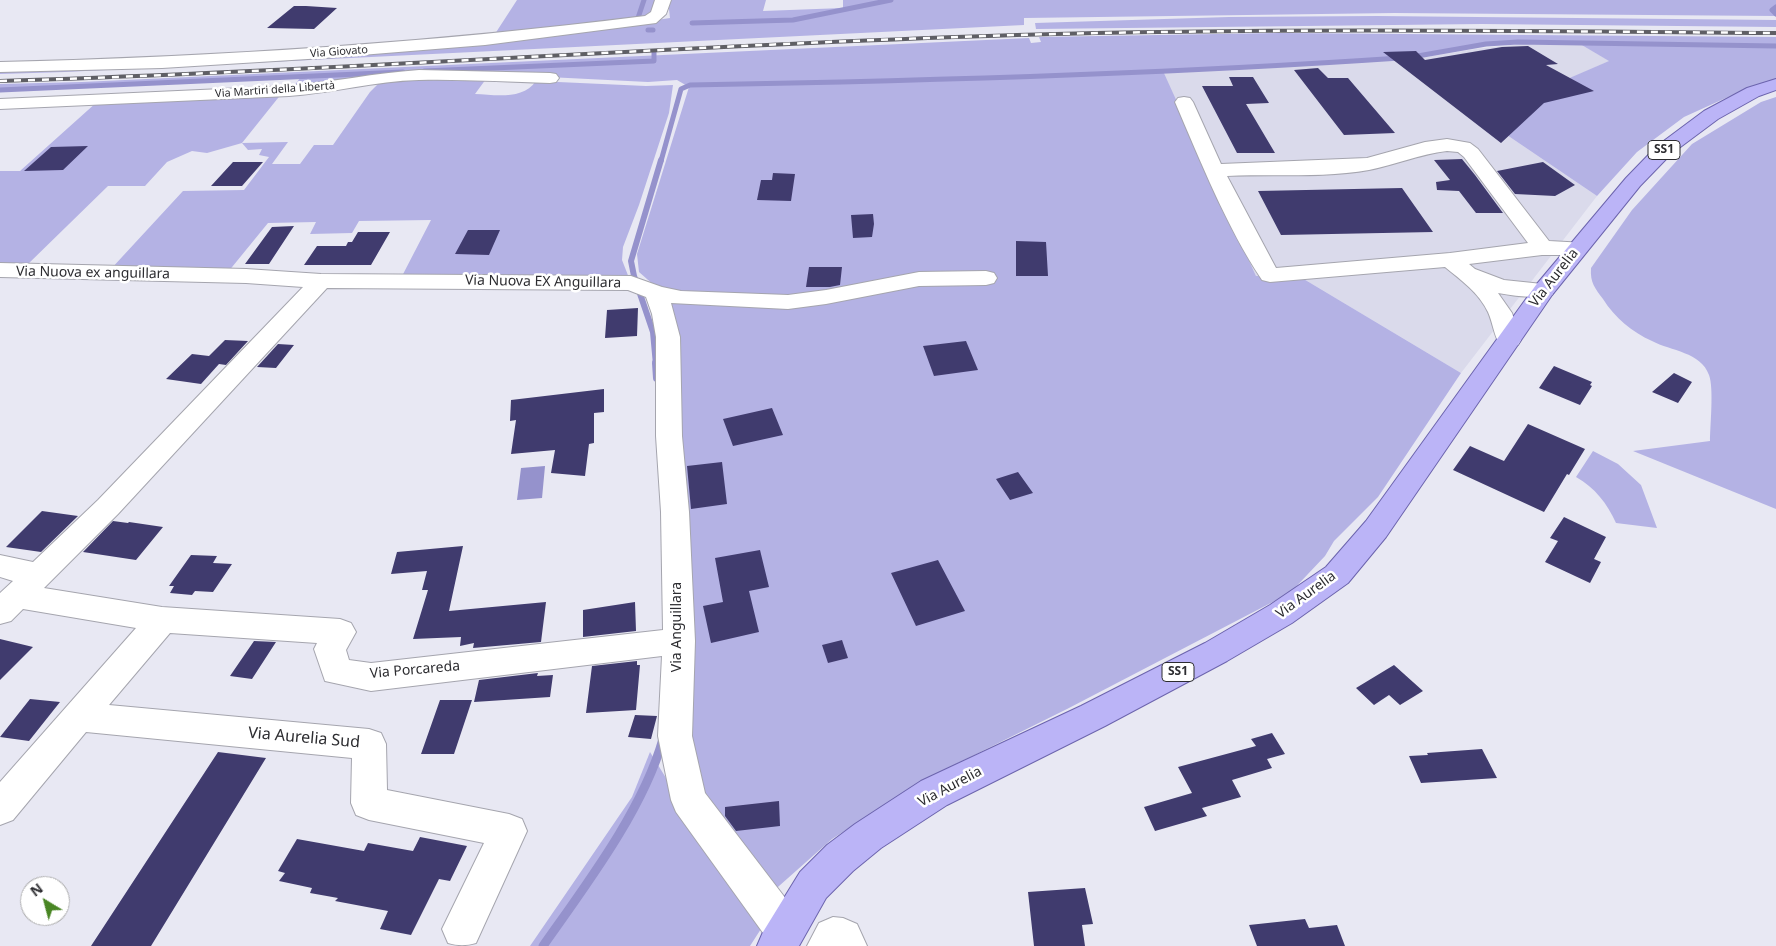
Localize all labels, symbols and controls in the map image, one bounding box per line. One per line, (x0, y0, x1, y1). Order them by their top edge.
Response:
street label: Via Giovato (310, 43, 368, 61)
street label: Via Martiri della Libertà (215, 79, 335, 101)
road number: SS1 (1648, 140, 1680, 160)
street label: Via Aurelia (1526, 245, 1582, 311)
street label: Via Nuova ex anguillara (16, 263, 170, 283)
street label: Via Nuova EX Anguillara (465, 272, 621, 292)
street label: Via Aurelia (1273, 568, 1339, 622)
street label: Via Anguillara (669, 582, 685, 672)
street label: Via Porcareda (369, 658, 461, 682)
road number: SS1 (1162, 662, 1194, 682)
street label: Via Aurelia Sud (247, 724, 361, 752)
street label: Via Aurelia (915, 763, 985, 811)
north arrow (20, 876, 70, 926)
text: N (26, 878, 47, 900)

